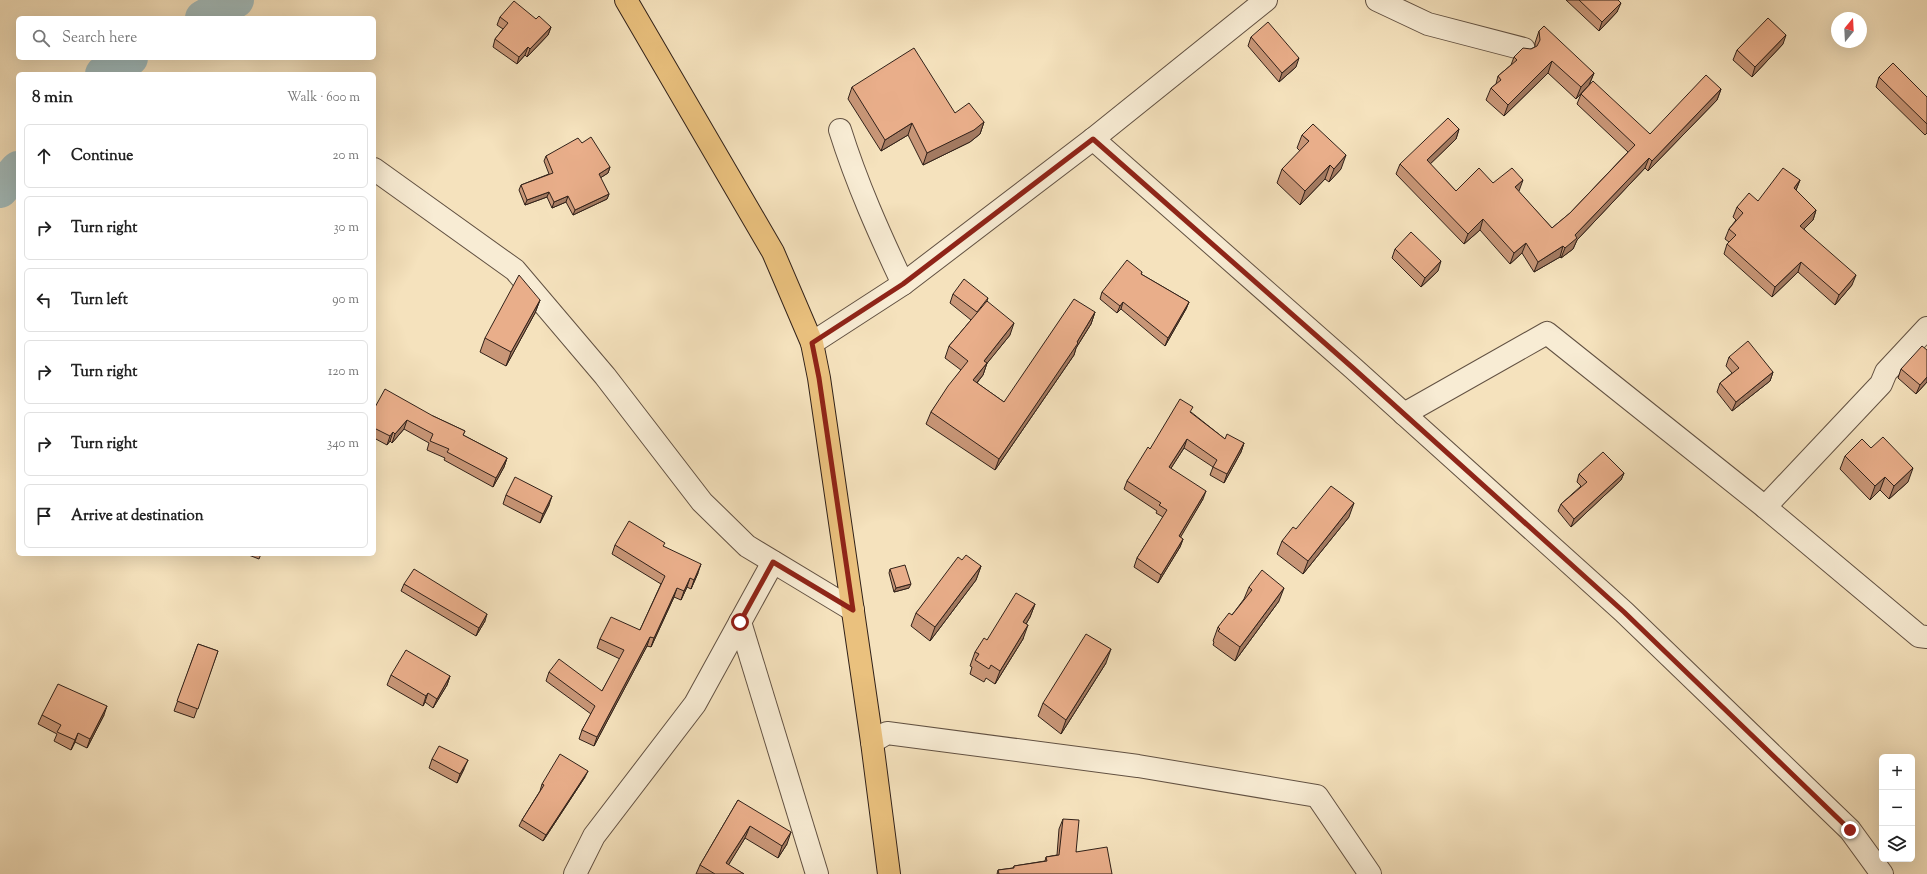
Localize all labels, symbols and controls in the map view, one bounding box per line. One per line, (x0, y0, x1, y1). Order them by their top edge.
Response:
north arrow (1831, 12, 1867, 48)
search box (16, 16, 376, 60)
icon: search (30, 27, 52, 49)
text: Search here (62, 28, 137, 49)
text: 8 min (32, 86, 73, 110)
text: Walk · 600 m (287, 89, 360, 107)
icon: ahead (33, 145, 55, 167)
text: Continue (71, 146, 133, 167)
text: 20 m (333, 147, 359, 165)
icon: right (33, 217, 55, 239)
text: Turn right (71, 218, 137, 239)
text: 30 m (333, 219, 359, 237)
icon: left (33, 289, 55, 311)
text: Turn left (71, 290, 128, 311)
text: 90 m (332, 291, 359, 309)
icon: right (33, 361, 55, 383)
text: Turn right (71, 362, 137, 383)
text: 120 m (328, 363, 359, 381)
icon: right (33, 433, 55, 455)
text: Turn right (71, 434, 137, 455)
text: 340 m (327, 435, 359, 453)
icon: arrive (33, 505, 55, 527)
text: Arrive at destination (71, 506, 204, 527)
route start (731, 613, 749, 631)
map controls (1879, 754, 1915, 862)
button: + (1879, 754, 1915, 790)
button: − (1879, 790, 1915, 826)
route end (1841, 821, 1859, 839)
button: layers (1879, 826, 1915, 862)

